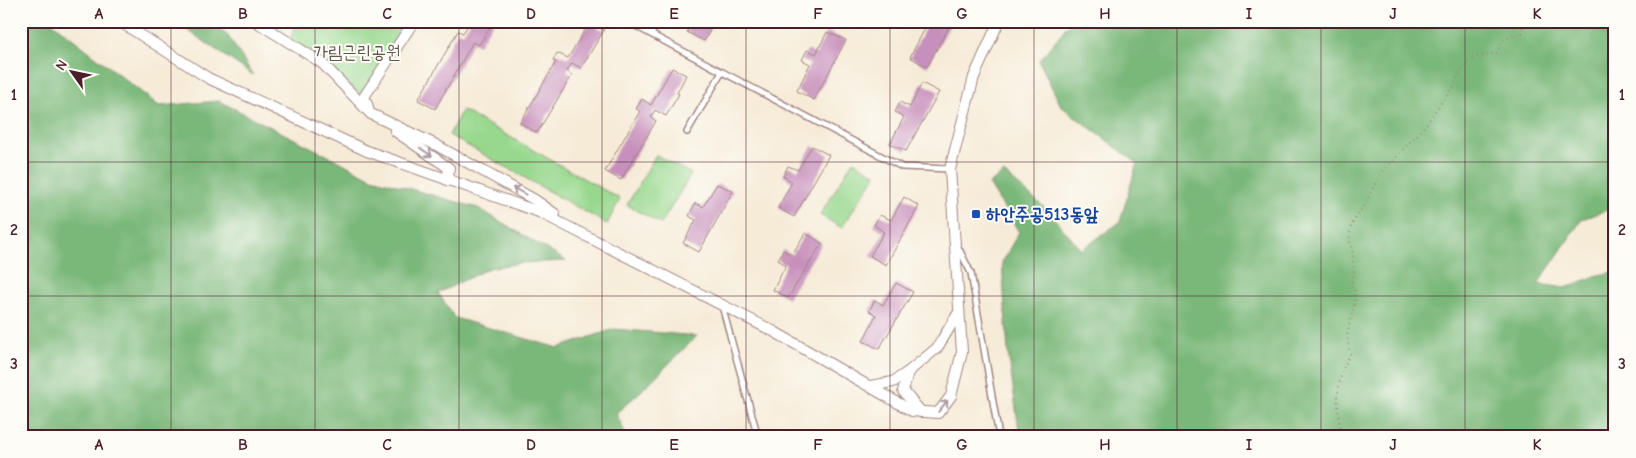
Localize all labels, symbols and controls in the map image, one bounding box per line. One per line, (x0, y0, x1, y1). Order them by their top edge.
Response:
text: A (95, 5, 104, 23)
text: B (238, 5, 248, 23)
text: C (382, 5, 392, 23)
text: D (526, 5, 536, 23)
text: E (669, 5, 679, 23)
text: F (813, 5, 823, 23)
text: G (956, 5, 968, 23)
text: H (1099, 5, 1111, 23)
text: I (1246, 5, 1252, 23)
text: J (1389, 5, 1397, 23)
text: K (1532, 5, 1542, 23)
park label: 가림근린공원 (314, 42, 400, 63)
north arrow (48, 48, 98, 98)
text: N (52, 57, 71, 74)
text: 1 (11, 86, 17, 104)
text: 1 (1619, 86, 1625, 104)
one-way arrow (418, 147, 432, 157)
one-way arrow (512, 186, 526, 196)
place label: 하안주공513동앞 (986, 204, 1099, 225)
marker: 하안주공513동앞 (970, 208, 982, 220)
text: 2 (10, 221, 18, 239)
text: 2 (1618, 221, 1626, 239)
text: 3 (10, 355, 18, 373)
text: 3 (1618, 355, 1626, 373)
one-way arrow (938, 400, 949, 413)
text: A (95, 436, 104, 454)
text: B (238, 436, 248, 454)
text: C (382, 436, 392, 454)
text: D (526, 436, 536, 454)
text: E (669, 436, 679, 454)
text: F (813, 436, 823, 454)
text: G (956, 436, 968, 454)
text: H (1099, 436, 1111, 454)
text: I (1246, 436, 1252, 454)
text: J (1389, 436, 1397, 454)
text: K (1532, 436, 1542, 454)

